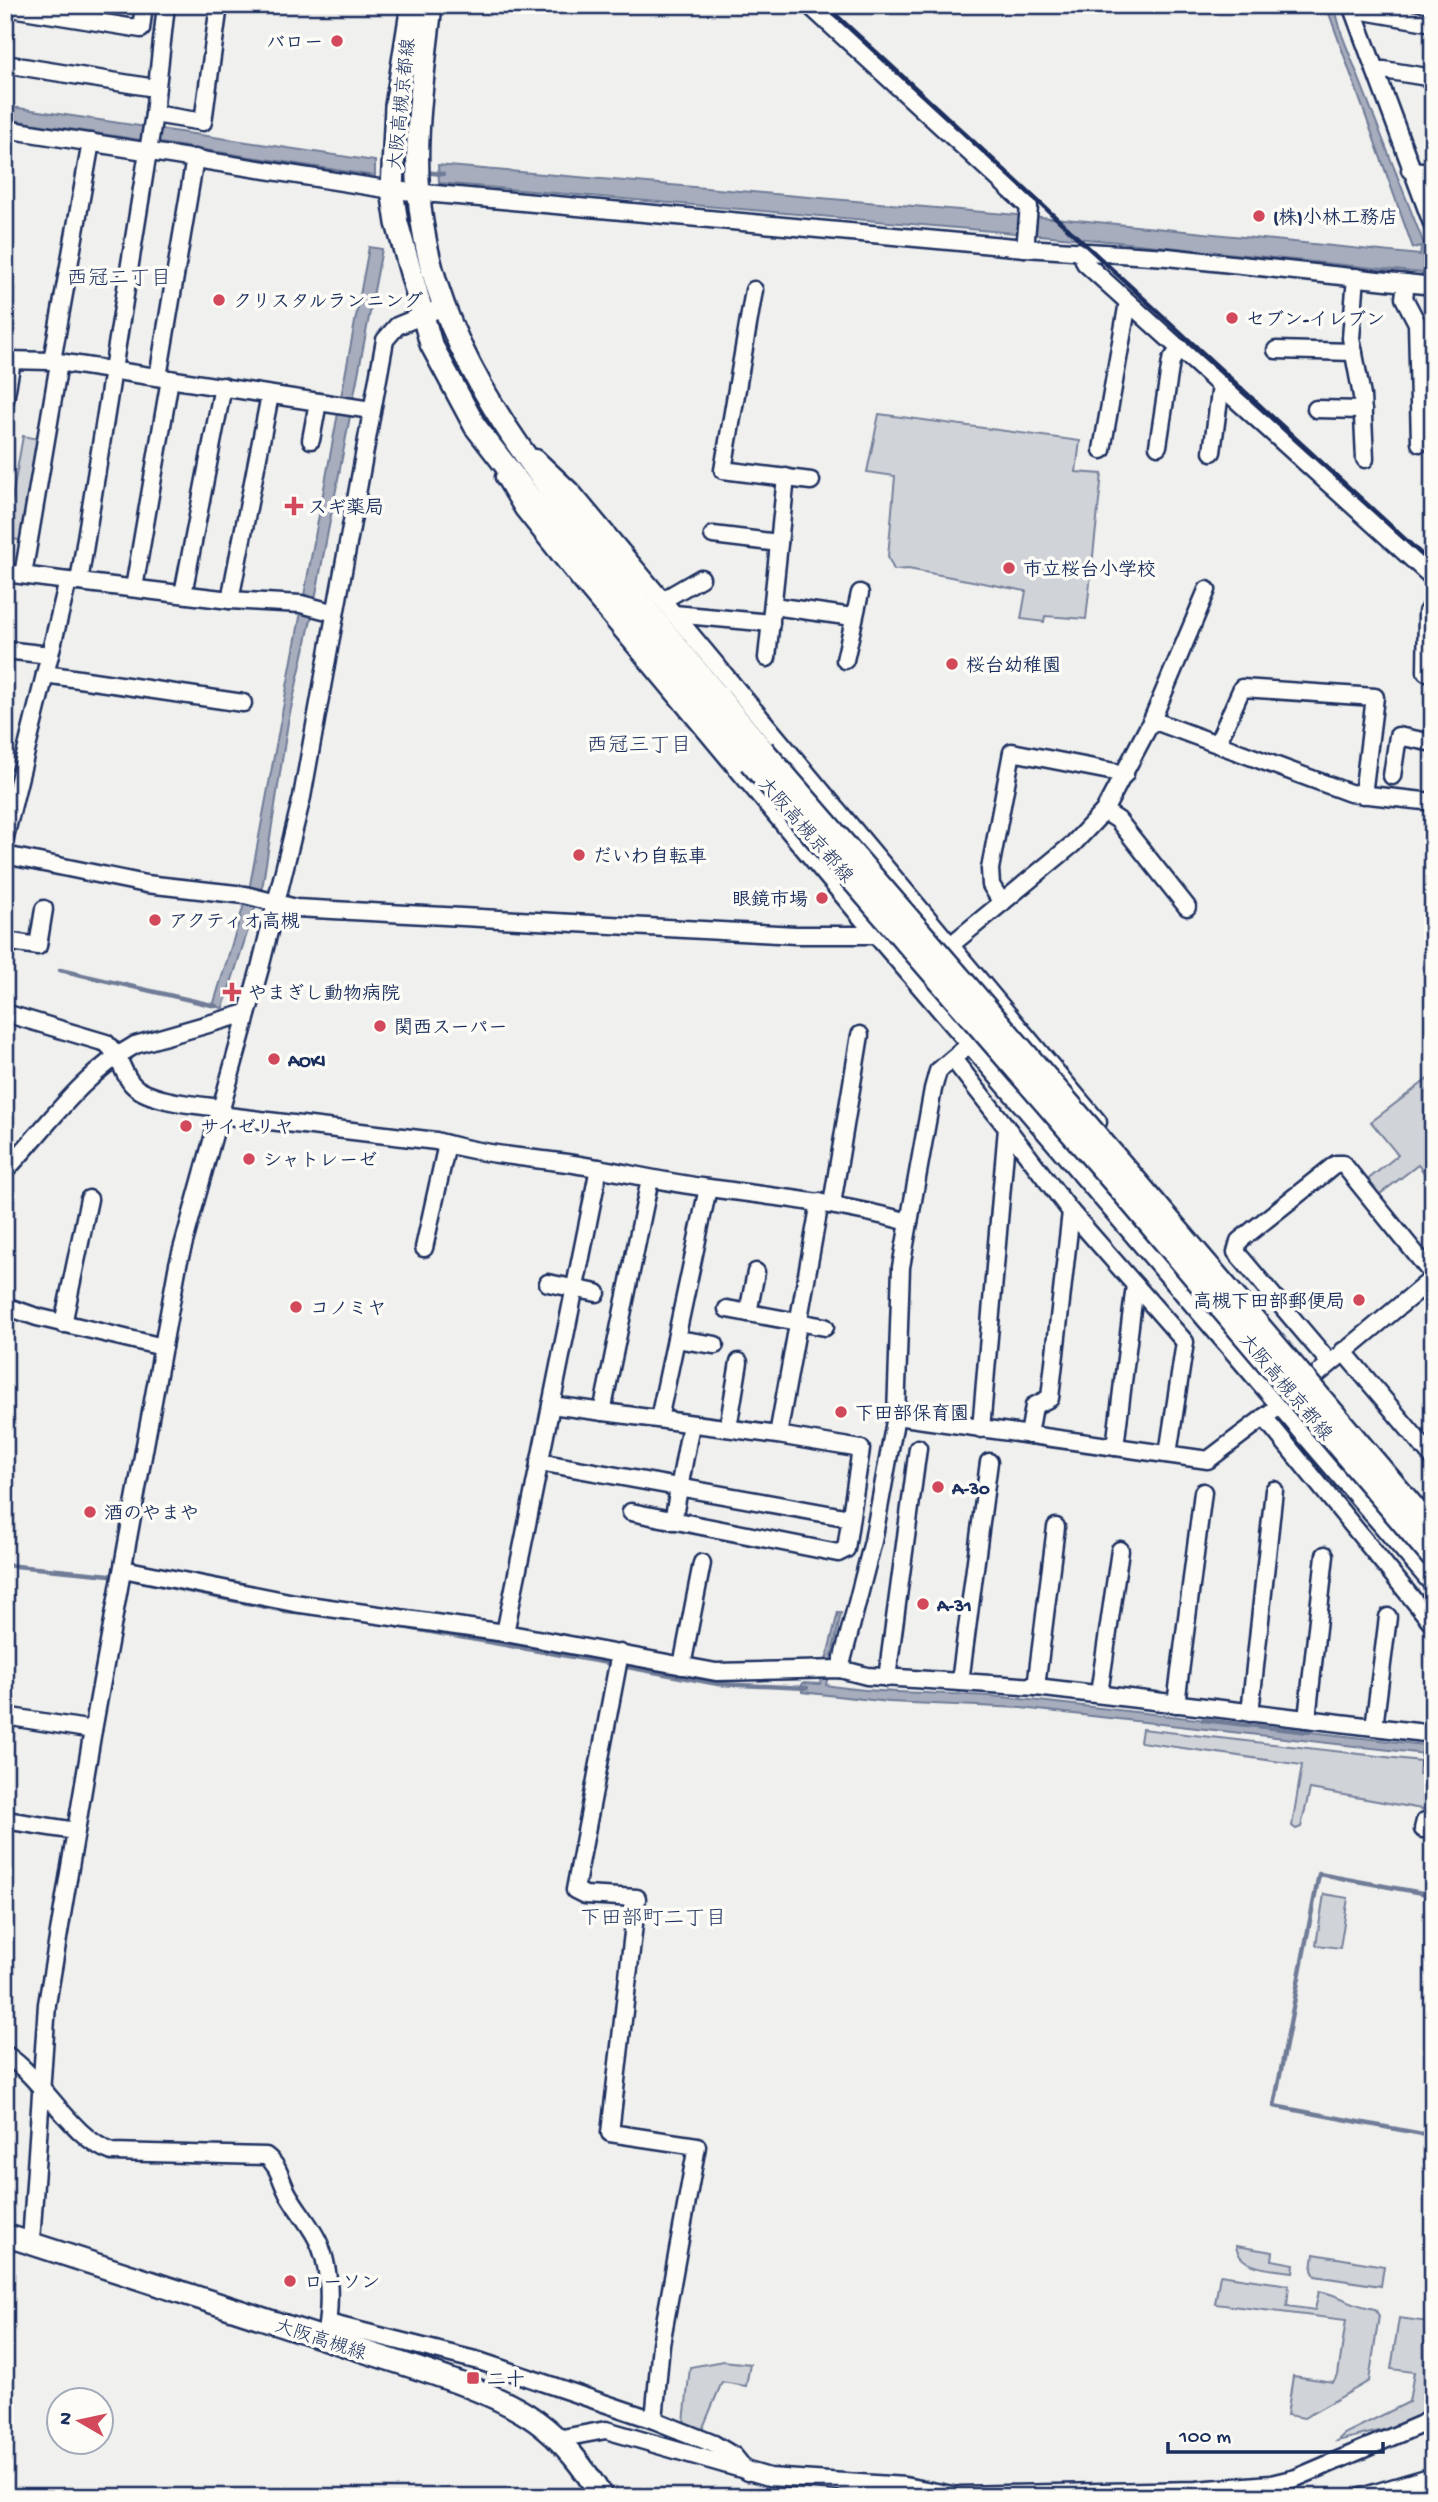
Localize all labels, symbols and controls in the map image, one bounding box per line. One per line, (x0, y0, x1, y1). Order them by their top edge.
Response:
place label: バロー (266, 33, 323, 56)
marker: バロー (329, 33, 345, 49)
street label: 大阪高槻京都線 (384, 37, 422, 172)
place label: (株)小林工務店 (1273, 207, 1398, 231)
marker: (株)小林工務店 (1251, 208, 1267, 224)
district label: 西冠二丁目 (67, 268, 172, 293)
place label: クリスタルランニング (233, 291, 423, 315)
marker: クリスタルランニング (211, 292, 227, 308)
marker: セブン-イレブン (1224, 310, 1240, 326)
place label: セブン-イレブン (1246, 310, 1385, 333)
place label: スギ薬局 (308, 497, 384, 521)
marker: スギ薬局 (286, 498, 302, 514)
place label: 市立桜台小学校 (1023, 559, 1156, 583)
marker: 市立桜台小学校 (1001, 560, 1017, 576)
place label: 桜台幼稚園 (966, 655, 1061, 679)
marker: 桜台幼稚園 (944, 656, 960, 672)
district label: 西冠三丁目 (587, 735, 692, 760)
street label: 大阪高槻京都線 (752, 773, 857, 889)
place label: だいわ自転車 (593, 846, 707, 870)
marker: だいわ自転車 (571, 847, 587, 863)
place label: 眼鏡市場 (732, 889, 808, 913)
marker: 眼鏡市場 (814, 890, 830, 906)
place label: アクティオ高槻 (169, 911, 300, 935)
marker: アクティオ高槻 (147, 912, 163, 928)
marker: やまぎし動物病院 (222, 982, 242, 1002)
place label: やまぎし動物病院 (248, 983, 400, 1007)
marker: 関西スーパー (372, 1018, 388, 1034)
place label: 関西スーパー (394, 1018, 507, 1041)
marker: AOKI (266, 1051, 282, 1067)
place label: AOKI (287, 1051, 326, 1074)
marker: サイゼリヤ (178, 1118, 194, 1134)
place label: サイゼリヤ (200, 1118, 294, 1141)
marker: シャトレーゼ (241, 1151, 257, 1167)
place label: シャトレーゼ (263, 1151, 377, 1174)
place label: 高槻下田部郵便局 (1193, 1291, 1345, 1315)
marker: 高槻下田部郵便局 (1351, 1292, 1367, 1308)
marker: コノミヤ (288, 1299, 304, 1315)
place label: コノミヤ (310, 1299, 386, 1322)
street label: 大阪高槻京都線 (1233, 1329, 1337, 1447)
place label: 下田部保育園 (855, 1403, 969, 1427)
marker: 下田部保育園 (833, 1404, 849, 1420)
marker: A-30 (930, 1479, 946, 1495)
place label: A-30 (951, 1479, 990, 1502)
marker: 酒のやまや (82, 1504, 98, 1520)
place label: 酒のやまや (104, 1504, 199, 1527)
marker: A-31 (915, 1596, 931, 1612)
place label: A-31 (936, 1596, 972, 1619)
district label: 下田部町二丁目 (580, 1907, 727, 1933)
marker: ローソン (282, 2273, 298, 2289)
place label: ローソン (304, 2273, 380, 2296)
street label: 大阪高槻線 (271, 2315, 369, 2367)
place label: 二十 (487, 2369, 525, 2393)
marker: 二十 (465, 2370, 481, 2386)
north arrow (46, 2386, 116, 2456)
text: N (54, 2411, 79, 2427)
scale bar (1168, 2411, 1384, 2455)
text: 100 m (1178, 2426, 1231, 2451)

